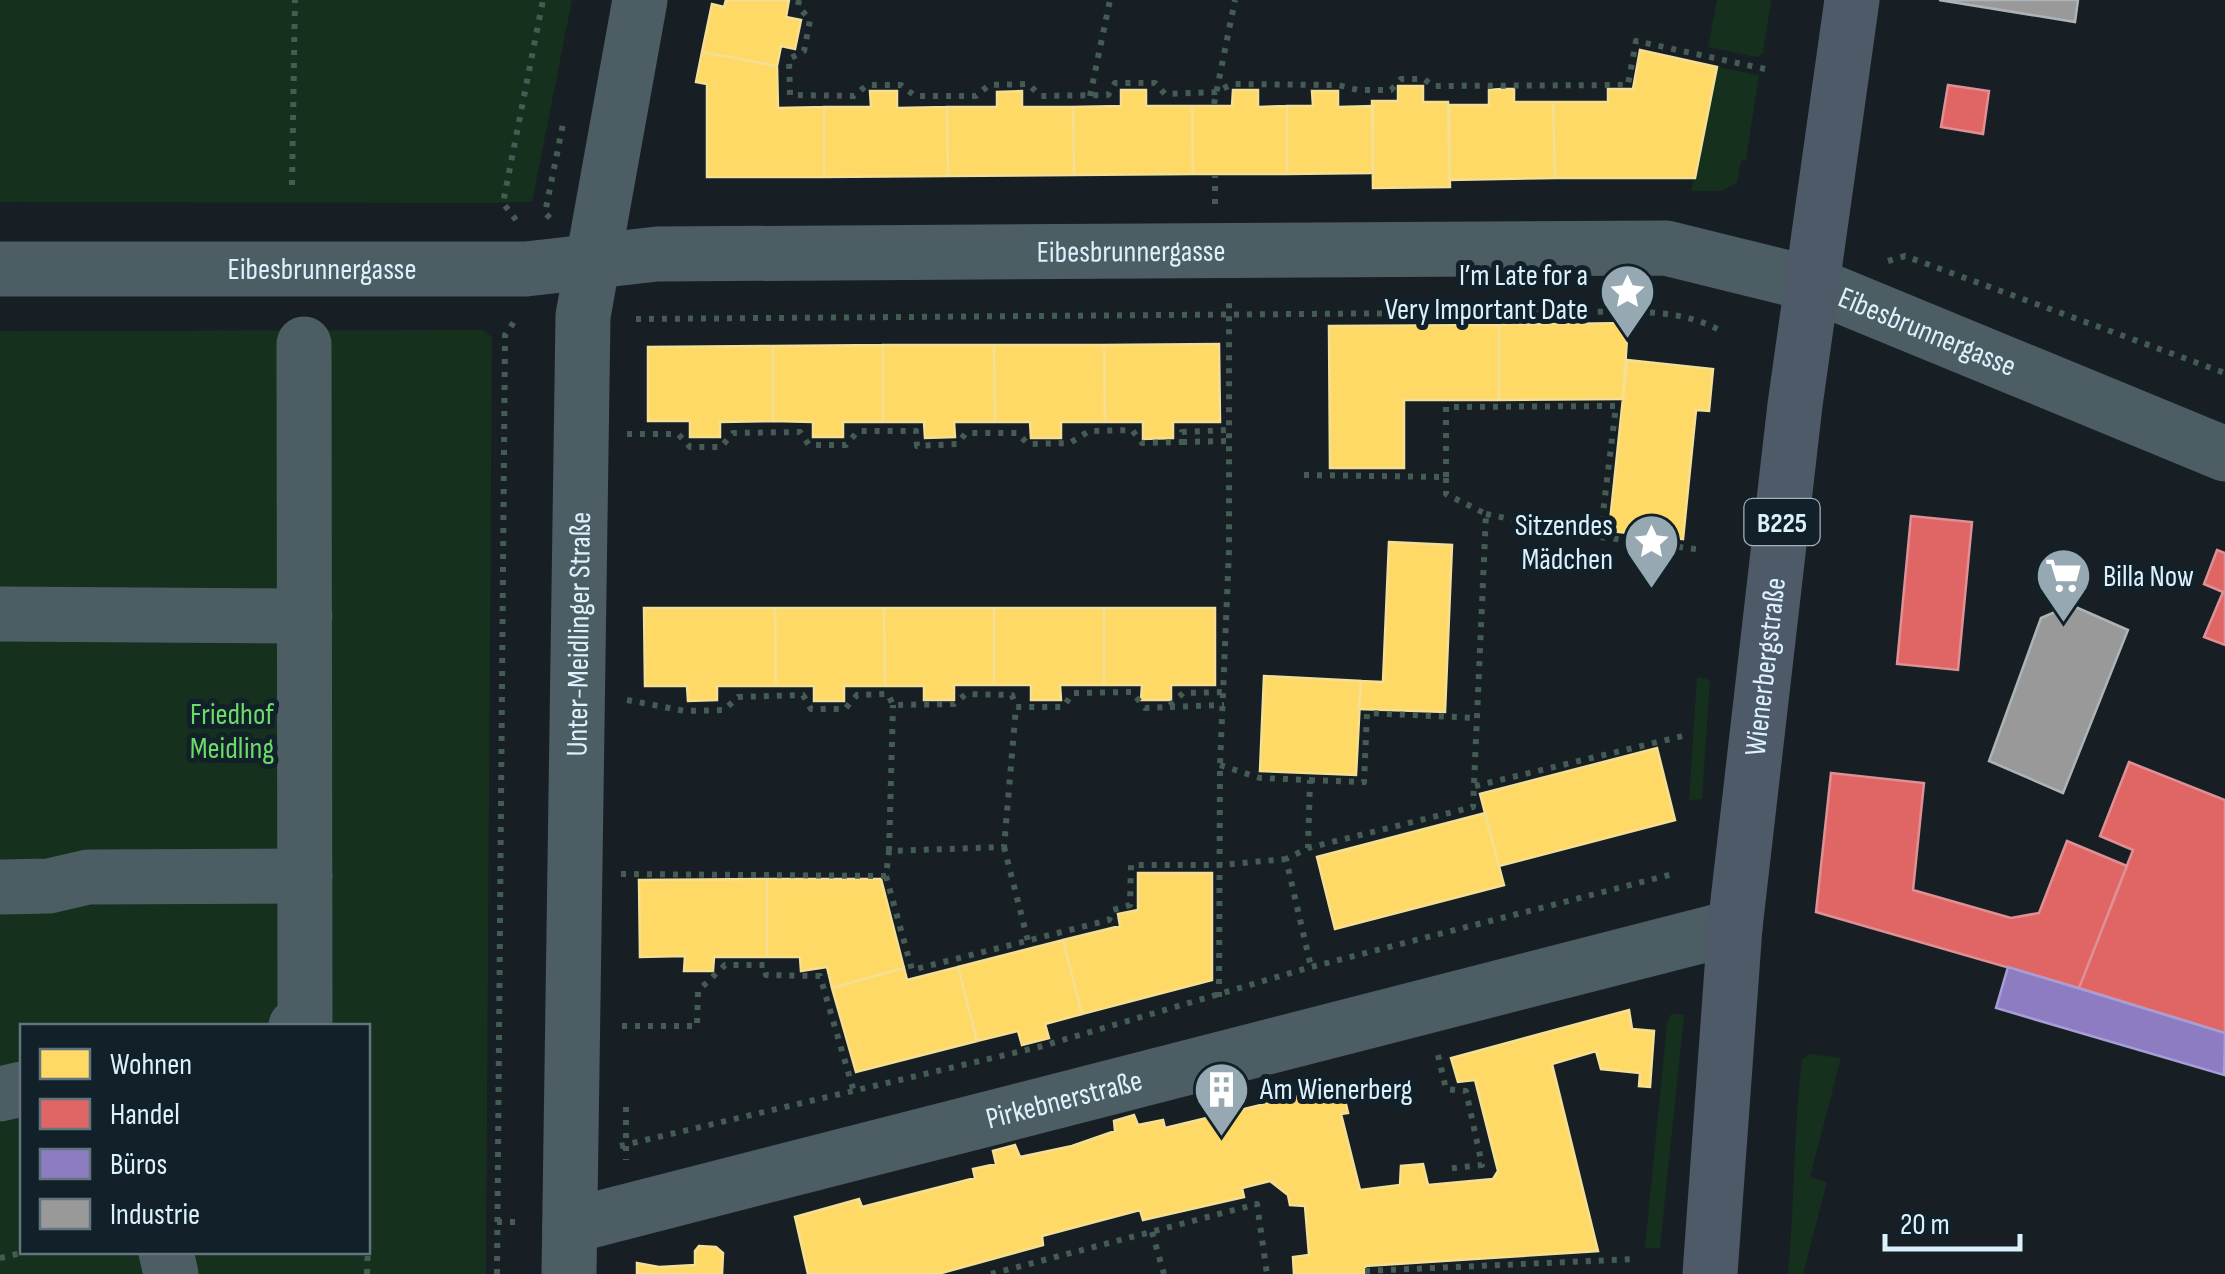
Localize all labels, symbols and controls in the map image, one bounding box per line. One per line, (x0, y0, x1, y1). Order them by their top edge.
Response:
street label: Eibesbrunnergasse (1037, 234, 1226, 271)
street label: Eibesbrunnergasse (228, 252, 416, 288)
place label: I’m Late for a Very Important Date (1384, 258, 1588, 328)
place icon: I’m Late for a Very Important Date (1597, 262, 1657, 341)
street label: Eibesbrunnergasse (1833, 280, 2021, 385)
road number: B225 (1744, 499, 1820, 545)
place label: Sitzendes Mädchen (1515, 508, 1613, 578)
street label: Unter-Meidlinger Straße (560, 511, 599, 757)
place icon: Sitzendes Mädchen (1622, 512, 1682, 591)
supermarket icon: Billa Now (2034, 546, 2094, 625)
place label: Billa Now (2103, 559, 2194, 595)
street label: Wienerbergstraße (1738, 576, 1794, 758)
park label: Friedhof Meidling (190, 697, 274, 767)
legend (20, 1024, 370, 1254)
text: Wohnen (110, 1047, 192, 1083)
building icon: Am Wienerberg (1191, 1059, 1251, 1138)
street label: Pirkebnerstraße (982, 1063, 1146, 1137)
place label: Am Wienerberg (1259, 1072, 1412, 1108)
text: Handel (110, 1097, 180, 1133)
text: Büros (110, 1147, 167, 1183)
scale bar (1885, 1189, 2020, 1251)
text: Industrie (110, 1197, 200, 1233)
text: 20 m (1900, 1207, 1950, 1243)

